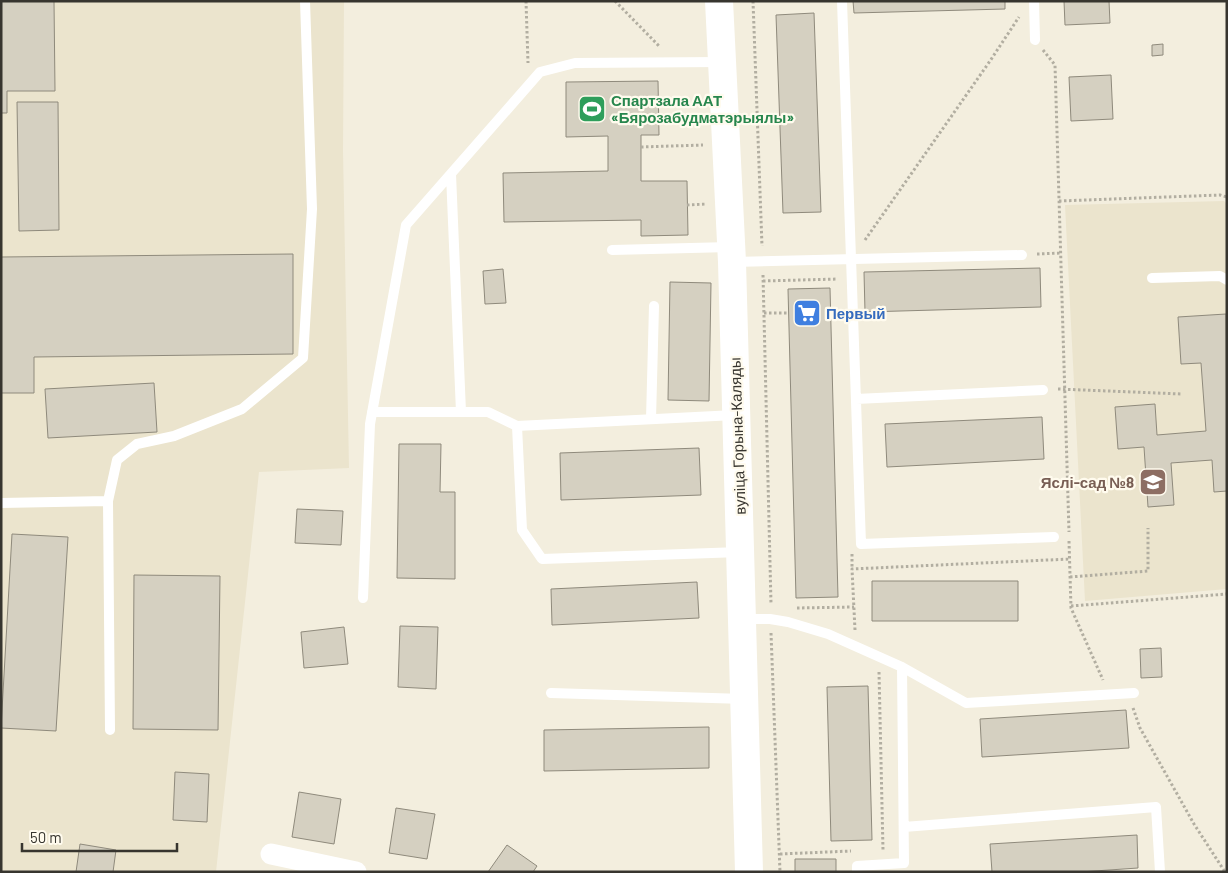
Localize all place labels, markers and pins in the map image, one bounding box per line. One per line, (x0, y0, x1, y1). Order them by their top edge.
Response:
place label: Спартзала ААТ «Бярозабудматэрыялы» (611, 91, 794, 126)
sports icon: Спартзала ААТ «Бярозабудматэрыялы» (577, 94, 607, 124)
supermarket icon: Первый (792, 298, 822, 328)
place label: Первый (826, 304, 886, 322)
school or university icon: Яслі-сад №8 (1138, 467, 1168, 497)
place label: Яслі-сад №8 (1041, 473, 1134, 491)

